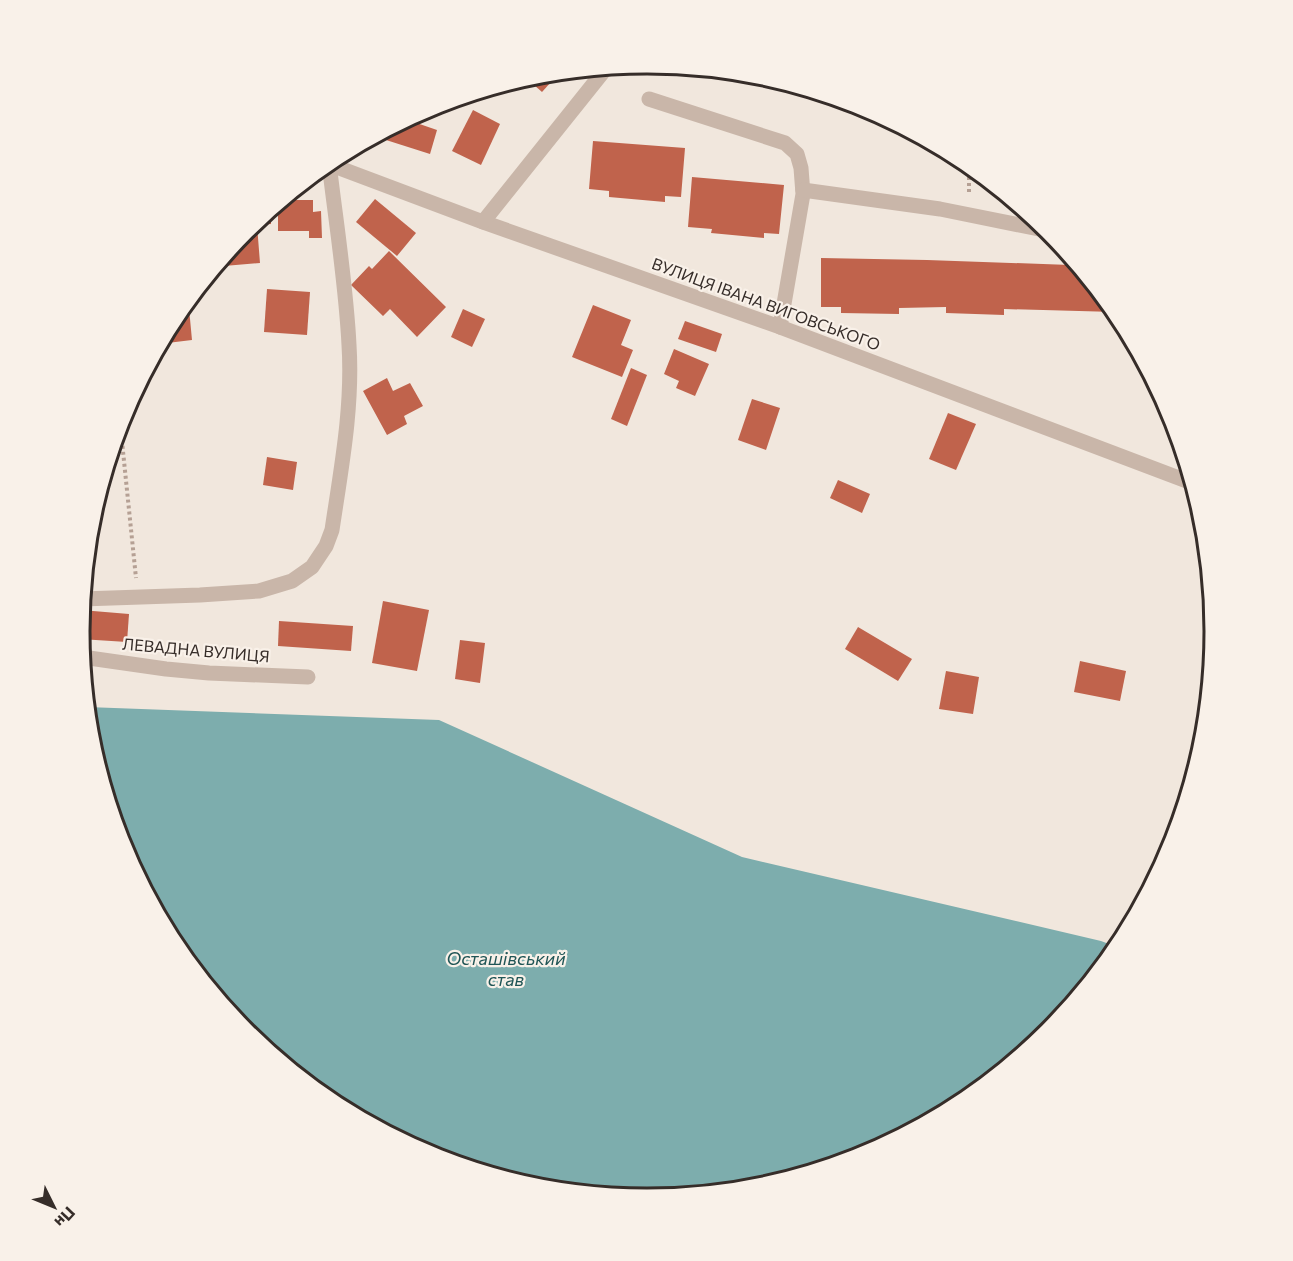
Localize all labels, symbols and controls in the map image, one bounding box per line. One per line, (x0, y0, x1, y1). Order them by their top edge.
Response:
street label: ВУЛИЦЯ ІВАНА ВИГОВСЬКОГО (649, 253, 883, 354)
street label: ЛЕВАДНА ВУЛИЦЯ (122, 634, 271, 665)
water label: Осташівський став (447, 947, 566, 990)
north arrow (24, 1177, 84, 1237)
text: Пн (51, 1203, 80, 1232)

